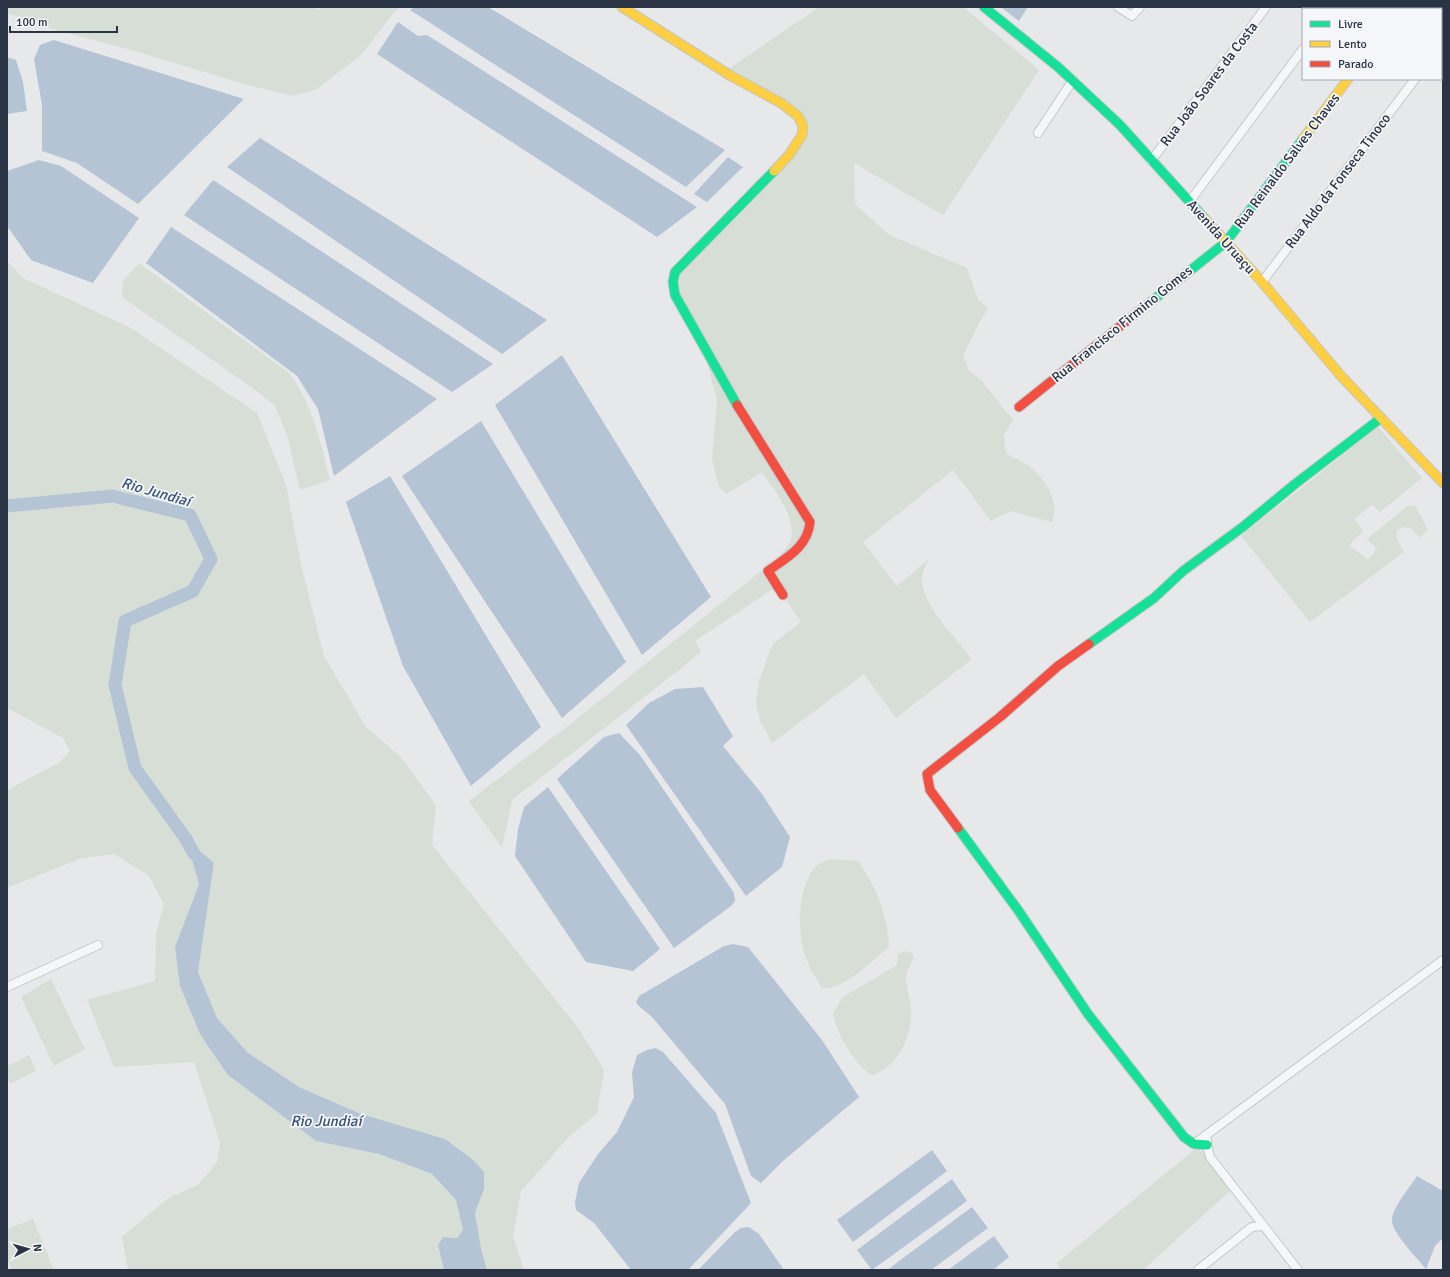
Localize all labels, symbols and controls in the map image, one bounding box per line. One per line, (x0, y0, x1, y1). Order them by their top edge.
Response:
scale bar (10, 8, 117, 34)
legend (1302, 8, 1442, 80)
text: 100 m (16, 15, 48, 30)
text: Livre (1338, 17, 1363, 32)
street label: Rua João Soares da Costa (1157, 18, 1261, 150)
text: Lento (1338, 37, 1367, 52)
text: Parado (1338, 57, 1374, 72)
street label: Rua Reinaldo Salves Chaves (1231, 90, 1343, 232)
street label: Rua Aldo da Fonseca Tinoco (1282, 110, 1394, 252)
street label: Avenida Uruaçu (1183, 196, 1259, 278)
street label: Rua Francisco Firmino Gomes (1048, 262, 1196, 386)
water label: Rio Jundiaí (119, 474, 195, 511)
water label: Rio Jundiaí (291, 1112, 364, 1130)
north arrow (8, 1229, 48, 1269)
text: N (31, 1244, 44, 1252)

